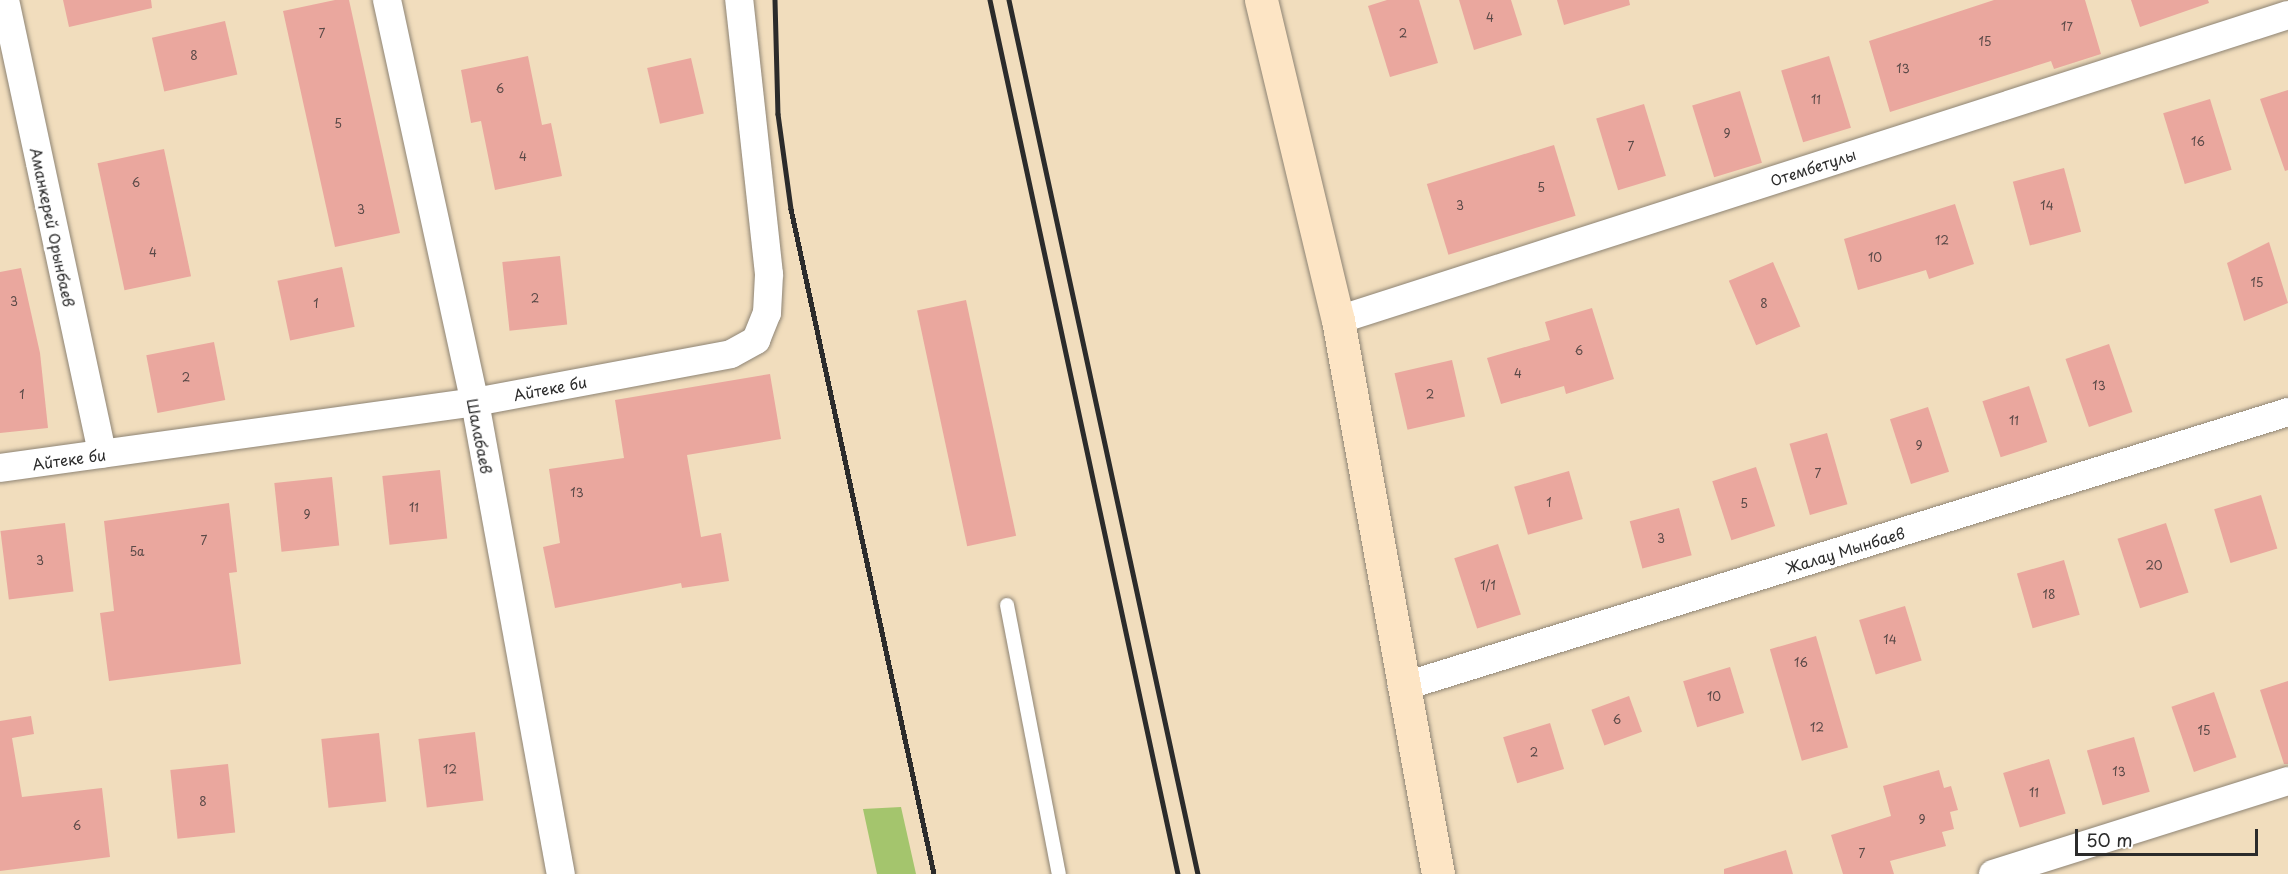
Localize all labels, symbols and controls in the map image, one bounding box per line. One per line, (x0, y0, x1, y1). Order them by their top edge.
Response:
house number: 4 (1486, 11, 1494, 25)
house number: 17 (2061, 20, 2073, 34)
house number: 7 (319, 27, 325, 41)
house number: 2 (1399, 27, 1407, 41)
house number: 15 (1978, 35, 1992, 49)
house number: 8 (190, 49, 198, 63)
house number: 13 (1896, 62, 1910, 76)
house number: 6 (496, 82, 504, 96)
house number: 11 (1811, 93, 1821, 107)
house number: 5 (334, 117, 342, 131)
house number: 9 (1723, 127, 1731, 141)
house number: 16 (2191, 135, 2205, 149)
house number: 7 (1628, 140, 1634, 154)
street label: Аманкерей Орынбаев (27, 145, 79, 309)
street label: Отембетулы (1768, 145, 1858, 189)
house number: 4 (519, 150, 527, 164)
house number: 6 (132, 176, 140, 190)
house number: 5 (1537, 181, 1545, 195)
house number: 3 (1456, 199, 1464, 213)
house number: 14 (2040, 199, 2054, 213)
house number: 3 (357, 203, 365, 217)
house number: 12 (1935, 234, 1949, 248)
house number: 4 (149, 246, 157, 260)
house number: 10 (1868, 251, 1882, 265)
house number: 15 (2250, 276, 2264, 290)
house number: 2 (531, 292, 539, 306)
house number: 3 (10, 295, 18, 309)
house number: 1 (313, 297, 319, 311)
house number: 8 (1760, 297, 1768, 311)
house number: 6 (1575, 344, 1583, 358)
house number: 4 (1514, 367, 1522, 381)
house number: 2 (182, 371, 190, 385)
street label: Айтеке би (511, 372, 589, 404)
house number: 13 (2092, 379, 2106, 393)
house number: 1 (19, 388, 25, 402)
house number: 2 (1426, 388, 1434, 402)
street label: Шалабаев (464, 397, 496, 475)
house number: 11 (2009, 414, 2019, 428)
house number: 9 (1915, 439, 1923, 453)
street label: Айтеке би (31, 445, 107, 473)
house number: 7 (1815, 467, 1821, 481)
house number: 13 (570, 486, 584, 500)
house number: 1 (1546, 496, 1552, 510)
house number: 5 (1740, 497, 1748, 511)
house number: 11 (409, 501, 419, 515)
house number: 9 (303, 508, 311, 522)
street label: Жалау Мынбаев (1783, 523, 1907, 577)
house number: 3 (1657, 532, 1665, 546)
house number: 7 (201, 534, 207, 548)
house number: 5а (129, 545, 145, 559)
house number: 3 (36, 554, 44, 568)
house number: 20 (2145, 559, 2163, 573)
house number: 1/1 (1480, 579, 1496, 593)
house number: 18 (2043, 588, 2055, 602)
house number: 14 (1883, 633, 1897, 647)
house number: 16 (1794, 656, 1808, 670)
house number: 10 (1707, 690, 1721, 704)
house number: 6 (1613, 713, 1621, 727)
house number: 12 (1810, 721, 1824, 735)
house number: 15 (2197, 724, 2211, 738)
house number: 2 (1530, 746, 1538, 760)
house number: 12 (443, 763, 457, 777)
house number: 13 (2112, 765, 2126, 779)
house number: 11 (2029, 786, 2039, 800)
house number: 8 (199, 795, 207, 809)
house number: 9 (1918, 813, 1926, 827)
scale bar (2078, 817, 2261, 855)
house number: 6 (73, 819, 81, 833)
text: 50 m (2086, 826, 2133, 853)
house number: 7 (1859, 847, 1865, 861)

